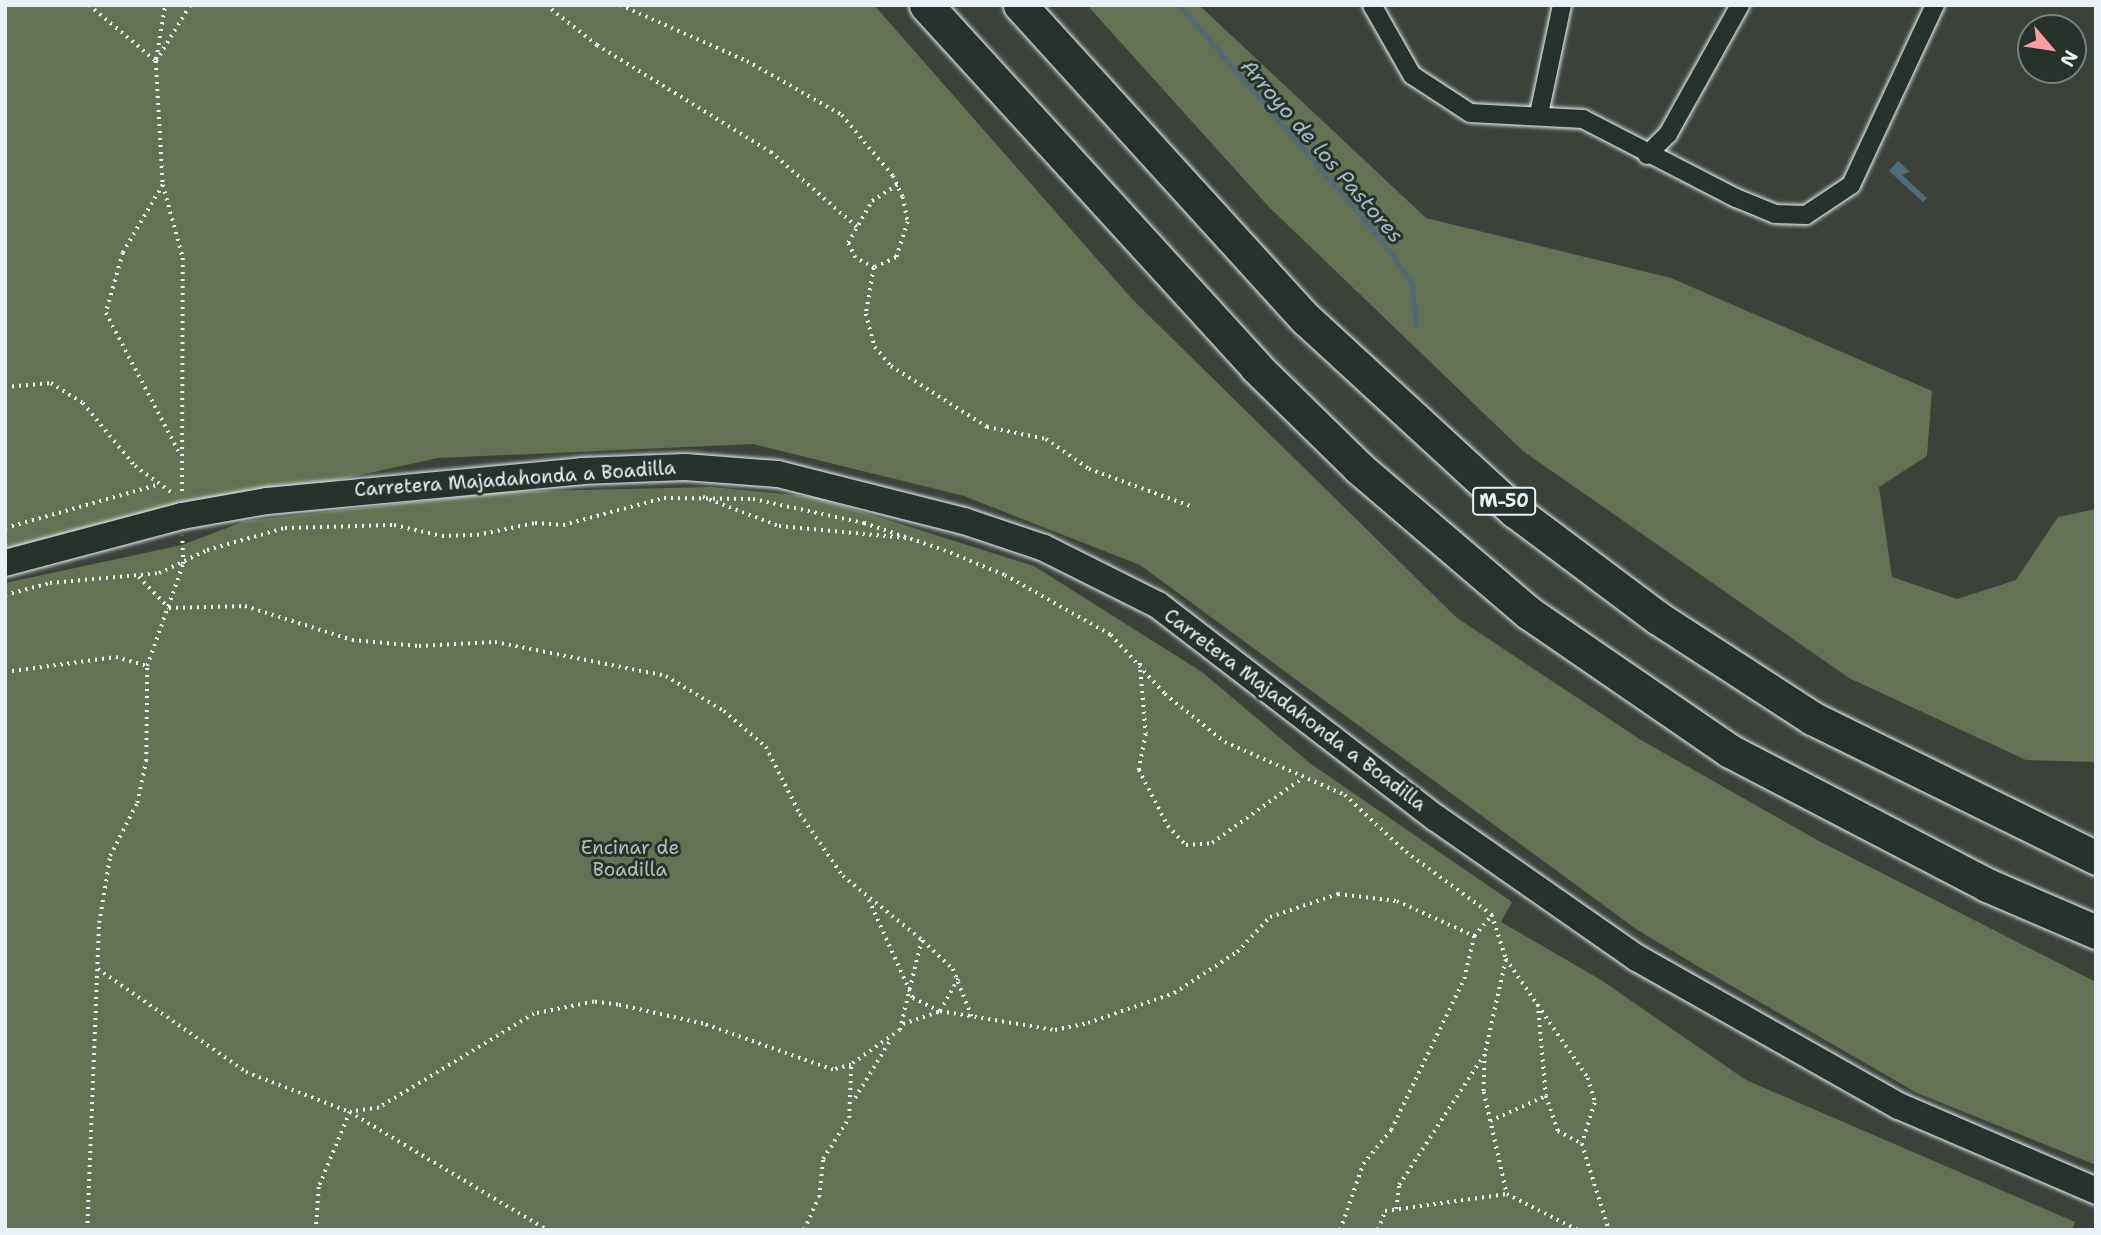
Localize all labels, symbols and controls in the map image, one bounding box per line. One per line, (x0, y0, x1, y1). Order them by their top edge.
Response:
north arrow (2017, 14, 2087, 84)
text: N (2054, 46, 2084, 71)
water label: Arroyo de los Pastores (1236, 54, 1408, 248)
street label: Carretera Majadahonda a Boadilla (354, 456, 676, 502)
road number: M-50 (1471, 486, 1537, 516)
street label: Carretera Majadahonda a Boadilla (1160, 604, 1430, 816)
park label: Encinar de Boadilla (581, 837, 679, 881)

